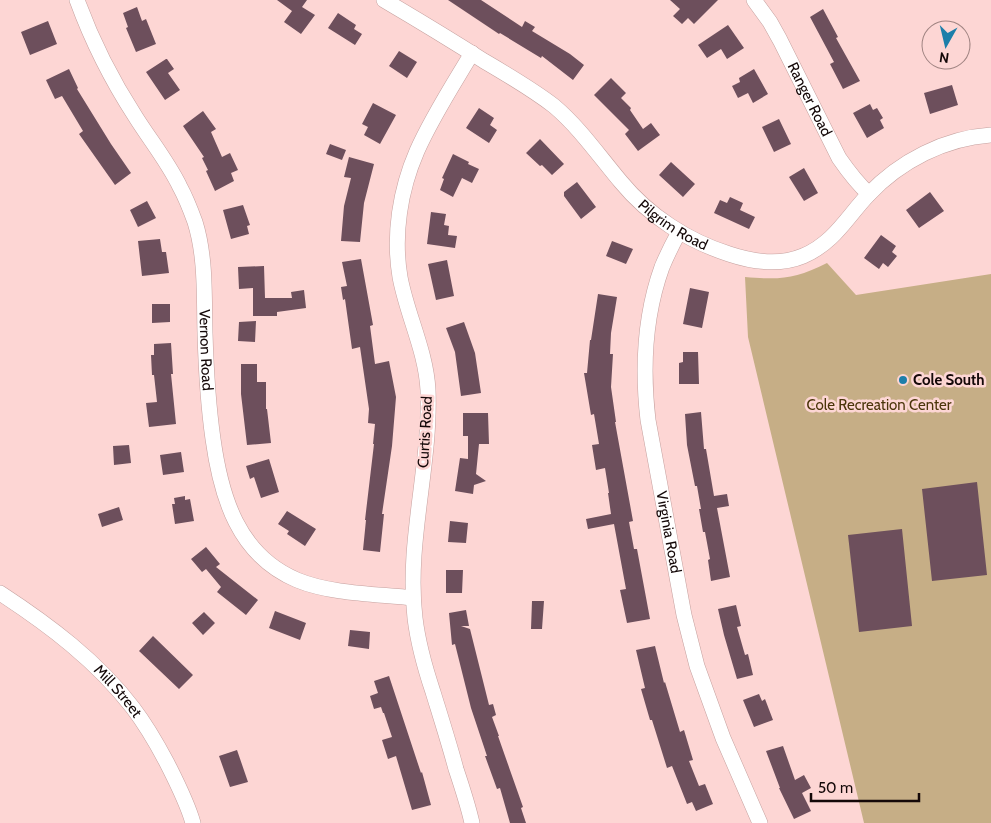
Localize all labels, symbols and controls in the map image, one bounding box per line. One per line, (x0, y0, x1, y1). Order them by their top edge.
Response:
north arrow (921, 20, 971, 70)
text: N (938, 48, 950, 67)
street label: Ranger Road (784, 59, 836, 139)
street label: Pilgrim Road (634, 196, 711, 254)
street label: Vernon Road (196, 309, 217, 391)
place label: Cole South (913, 371, 984, 389)
marker: Cole South (897, 374, 909, 386)
street label: Curtis Road (414, 396, 436, 468)
park label: Cole Recreation Center (807, 396, 952, 414)
street label: Virginia Road (652, 490, 685, 575)
street label: Mill Street (90, 661, 146, 721)
scale bar (811, 770, 918, 802)
text: 50 m (818, 779, 853, 797)

